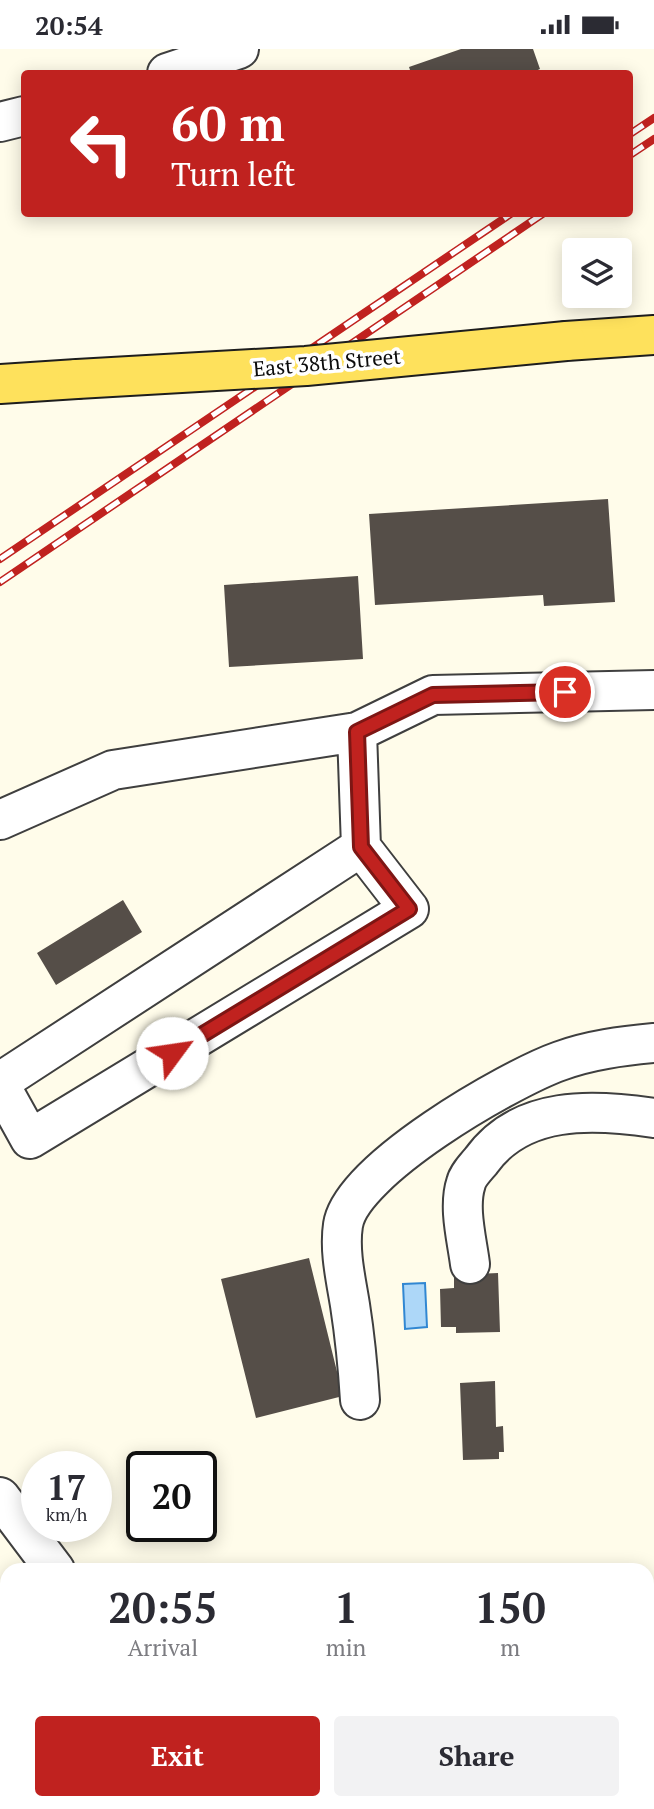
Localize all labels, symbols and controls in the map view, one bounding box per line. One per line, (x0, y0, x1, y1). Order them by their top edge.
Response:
text: 20:54 (35, 8, 103, 42)
text: 60 m (171, 90, 285, 155)
icon: left (56, 98, 147, 189)
text: Turn left (171, 153, 295, 195)
map controls (562, 238, 632, 308)
button: layers (562, 238, 632, 308)
street label: East 38th Street (252, 342, 402, 382)
pin (535, 662, 595, 722)
icon: arrive (546, 673, 584, 711)
position arrow (135, 1016, 209, 1090)
speed limit sign: 20 (126, 1451, 217, 1542)
text: 17 (47, 1464, 86, 1510)
text: km/h (46, 1502, 87, 1526)
text: 20:55 (108, 1579, 218, 1635)
text: 1 (334, 1579, 358, 1635)
text: 150 (475, 1579, 546, 1635)
text: Arrival (128, 1632, 198, 1663)
text: min (326, 1632, 366, 1663)
text: m (500, 1632, 520, 1663)
button: Exit (35, 1716, 320, 1796)
button: Share (334, 1716, 619, 1796)

